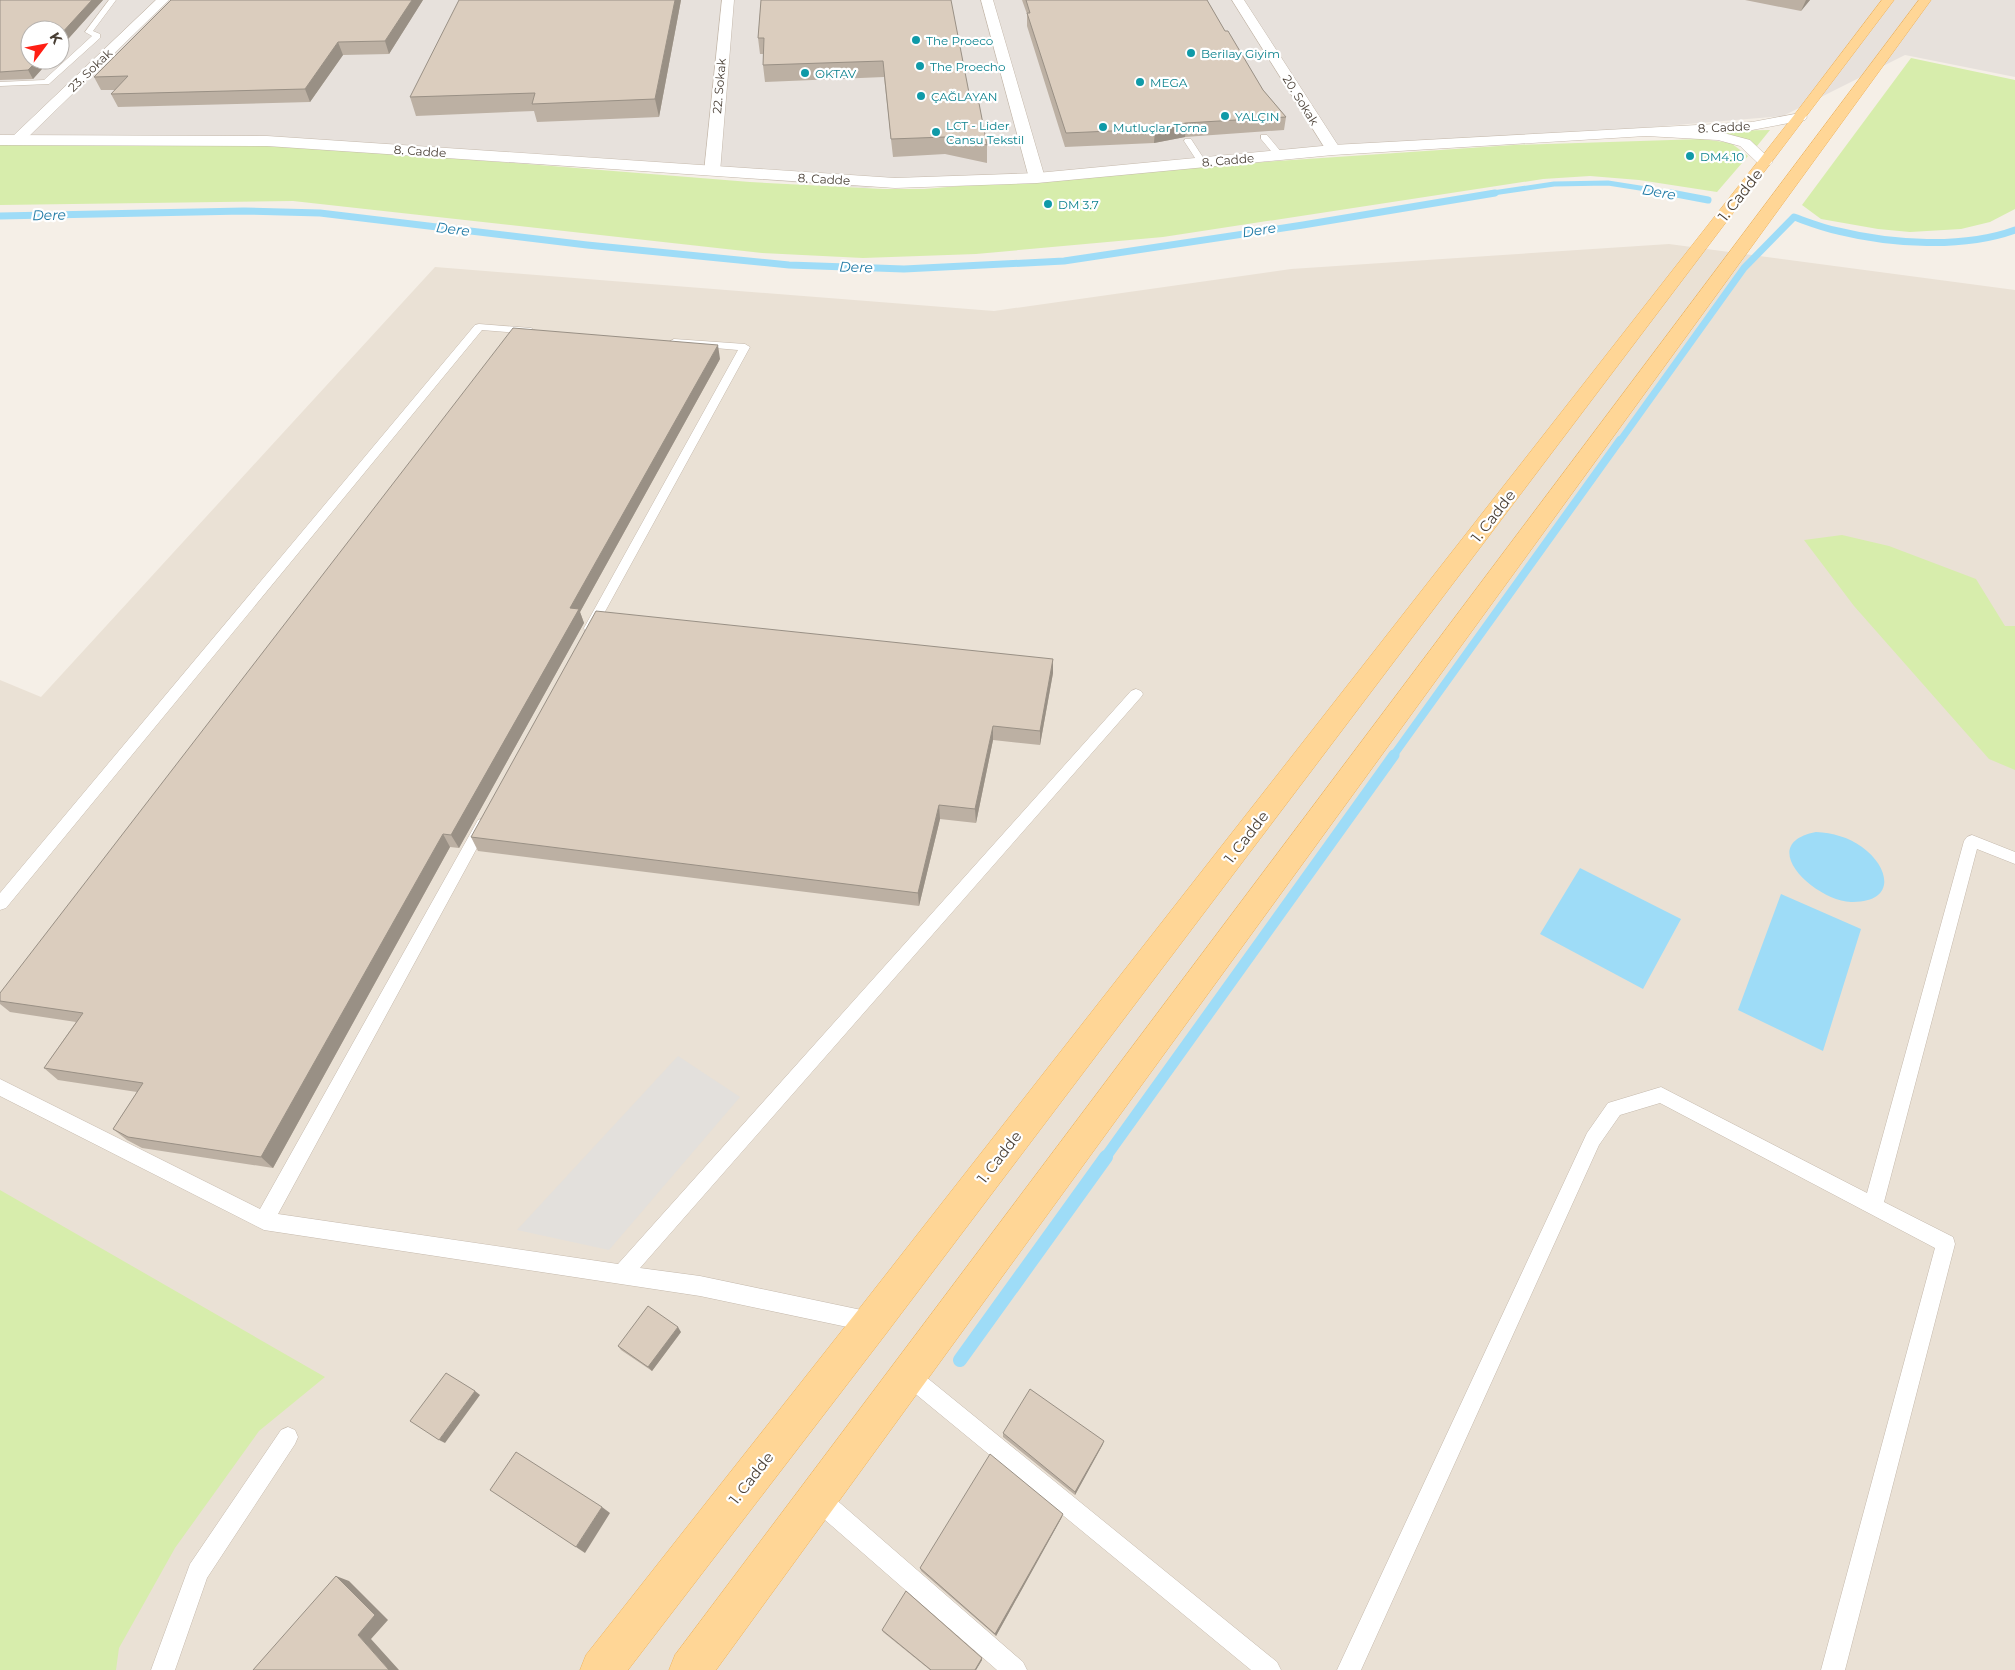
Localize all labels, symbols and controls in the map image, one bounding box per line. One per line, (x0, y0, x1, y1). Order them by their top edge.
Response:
north arrow (20, 20, 70, 70)
text: K (46, 29, 67, 48)
place label: The Proeco (926, 33, 993, 48)
marker: The Proeco (910, 34, 922, 46)
street label: 23. Sokak (65, 45, 116, 95)
place label: Berilay Giyim (1201, 46, 1280, 61)
marker: Berilay Giyim (1185, 47, 1197, 59)
street label: 22. Sokak (709, 57, 729, 114)
place label: The Proecho (930, 59, 1005, 74)
marker: The Proecho (914, 60, 926, 72)
place label: OKTAV (815, 66, 857, 81)
marker: OKTAV (799, 67, 811, 79)
street label: 20. Sokak (1280, 72, 1323, 129)
place label: MEGA (1150, 75, 1188, 90)
marker: MEGA (1134, 76, 1146, 88)
place label: ÇAĞLAYAN (931, 89, 998, 104)
marker: ÇAĞLAYAN (915, 90, 927, 102)
place label: YALÇIN (1235, 109, 1279, 124)
marker: YALÇIN (1219, 110, 1231, 122)
place label: LCT - Lider Cansu Tekstil (946, 118, 1024, 147)
street label: 8. Cadde (1697, 118, 1751, 136)
place label: Mutluçlar Torna (1113, 120, 1207, 135)
marker: Mutluçlar Torna (1097, 121, 1109, 133)
marker: LCT - Lider Cansu Tekstil (930, 126, 942, 138)
street label: 8. Cadde (393, 142, 447, 160)
place label: DM4.10 (1700, 149, 1744, 164)
street label: 8. Cadde (1201, 150, 1255, 170)
marker: DM4.10 (1684, 150, 1696, 162)
street label: 1. Cadde (1714, 165, 1766, 225)
street label: 8. Cadde (797, 170, 851, 188)
water label: Dere (1641, 180, 1677, 204)
place label: DM 3.7 (1058, 197, 1099, 212)
marker: DM 3.7 (1042, 198, 1054, 210)
water label: Dere (32, 206, 66, 224)
water label: Dere (435, 218, 471, 240)
water label: Dere (1241, 218, 1277, 242)
water label: Dere (839, 257, 873, 277)
street label: 1. Cadde (1467, 486, 1519, 546)
street label: 1. Cadde (1220, 807, 1272, 867)
street label: 1. Cadde (973, 1127, 1025, 1187)
street label: 1. Cadde (725, 1448, 777, 1508)

